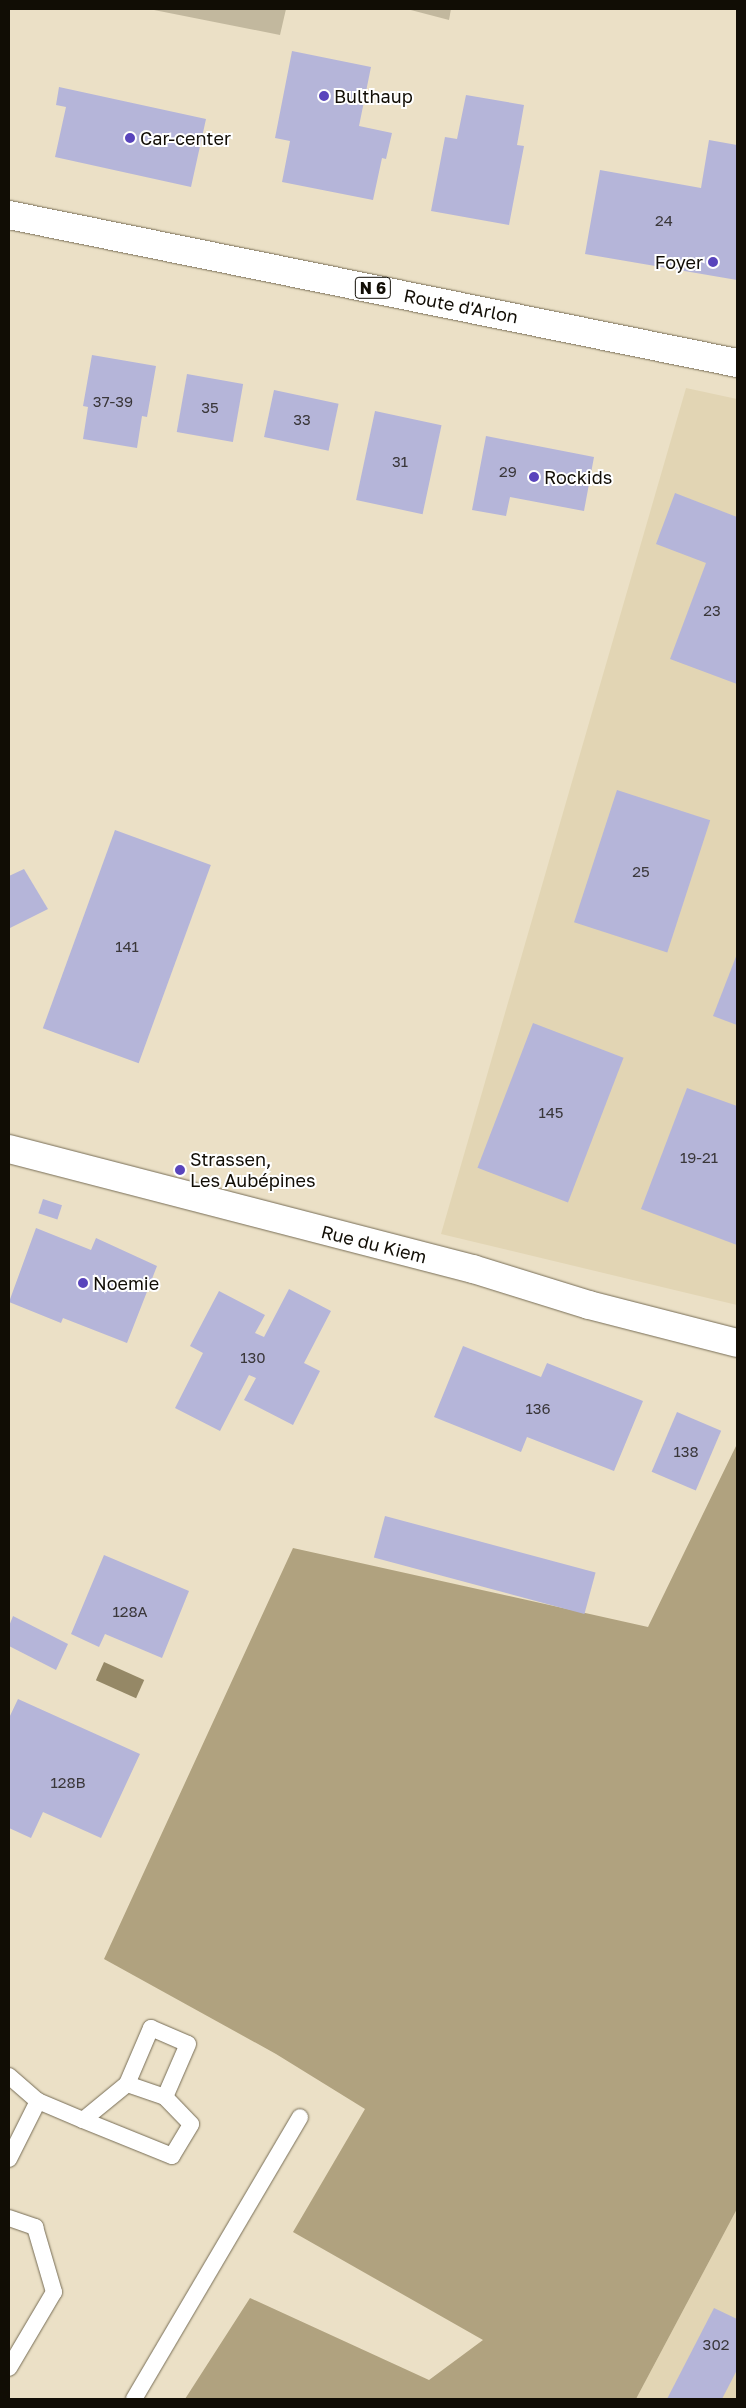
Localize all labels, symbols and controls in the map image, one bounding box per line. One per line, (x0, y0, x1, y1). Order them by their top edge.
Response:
place label: Bulthaup (334, 85, 413, 107)
marker: Bulthaup (318, 90, 330, 102)
place label: Car-center (140, 127, 231, 149)
marker: Car-center (124, 132, 136, 144)
house number: 24 (655, 212, 673, 230)
place label: Foyer (655, 251, 703, 273)
marker: Foyer (707, 256, 719, 268)
road number: N 6 (354, 274, 392, 302)
street label: Route d'Arlon (402, 284, 520, 328)
house number: 37-39 (93, 393, 133, 411)
house number: 35 (201, 399, 219, 417)
house number: 33 (293, 411, 311, 429)
house number: 31 (392, 453, 408, 471)
house number: 29 (499, 463, 517, 481)
place label: Rockids (544, 466, 612, 488)
marker: Rockids (528, 471, 540, 483)
house number: 23 (703, 602, 721, 620)
house number: 25 (632, 863, 650, 881)
house number: 141 (115, 938, 139, 956)
house number: 145 (538, 1104, 564, 1122)
place label: Strassen, Les Aubépines (190, 1149, 316, 1192)
house number: 19-21 (680, 1149, 718, 1167)
marker: Strassen, Les Aubépines (174, 1164, 186, 1176)
street label: Rue du Kiem (319, 1220, 429, 1268)
place label: Noemie (93, 1272, 159, 1294)
marker: Noemie (77, 1277, 89, 1289)
house number: 130 (240, 1349, 266, 1367)
house number: 136 (525, 1400, 551, 1418)
house number: 138 (673, 1443, 699, 1461)
house number: 128A (112, 1603, 148, 1621)
house number: 128B (50, 1774, 86, 1792)
house number: 302 (703, 2336, 729, 2354)

